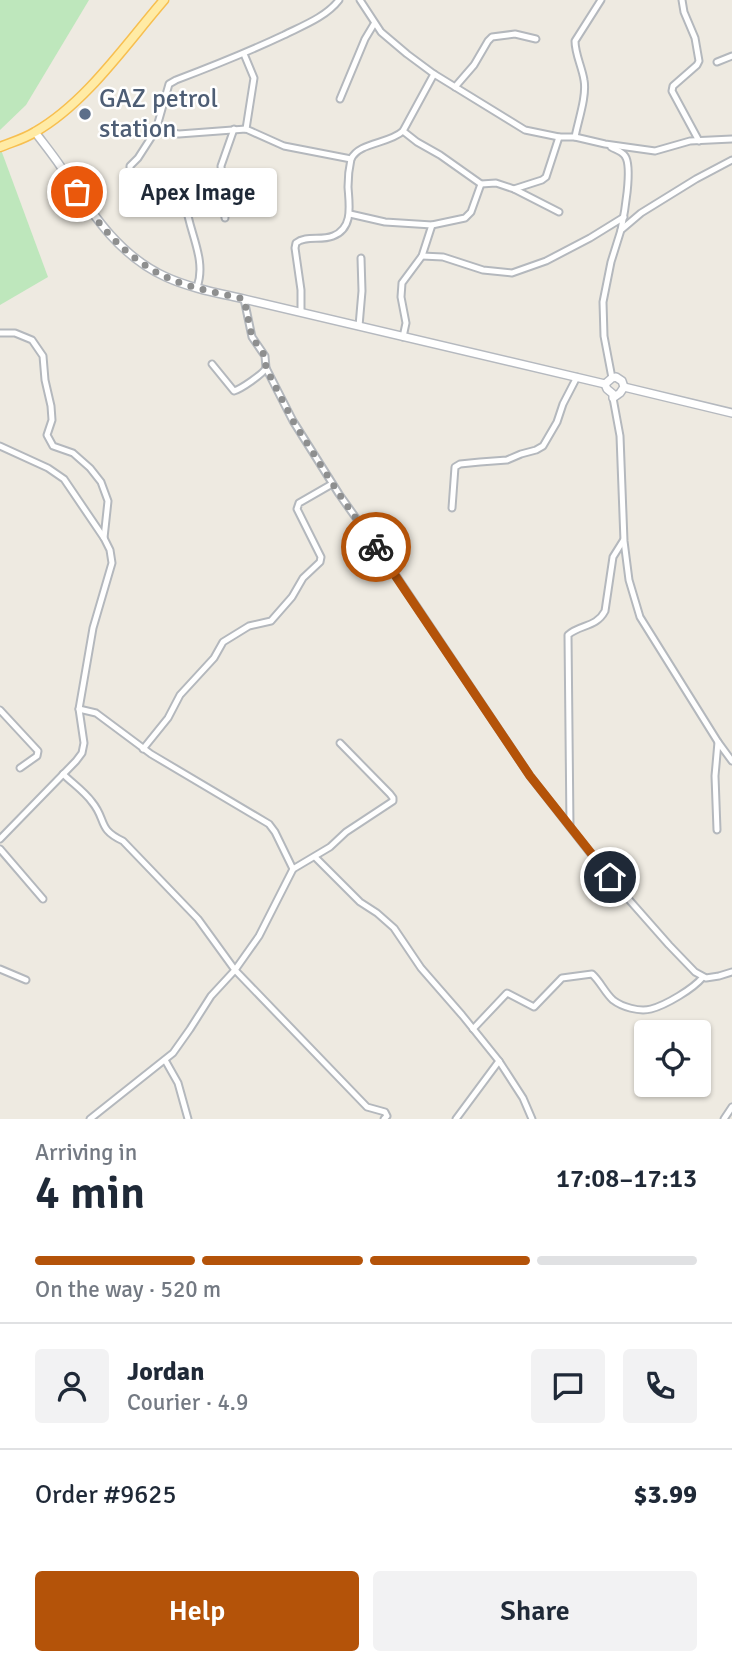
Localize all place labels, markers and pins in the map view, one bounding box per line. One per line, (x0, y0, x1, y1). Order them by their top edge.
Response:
place label: GAZ petrol station (99, 83, 218, 145)
marker: GAZ petrol station (77, 106, 93, 122)
pin (47, 162, 107, 222)
callout: Apex Image (119, 168, 276, 216)
pin (580, 847, 640, 907)

